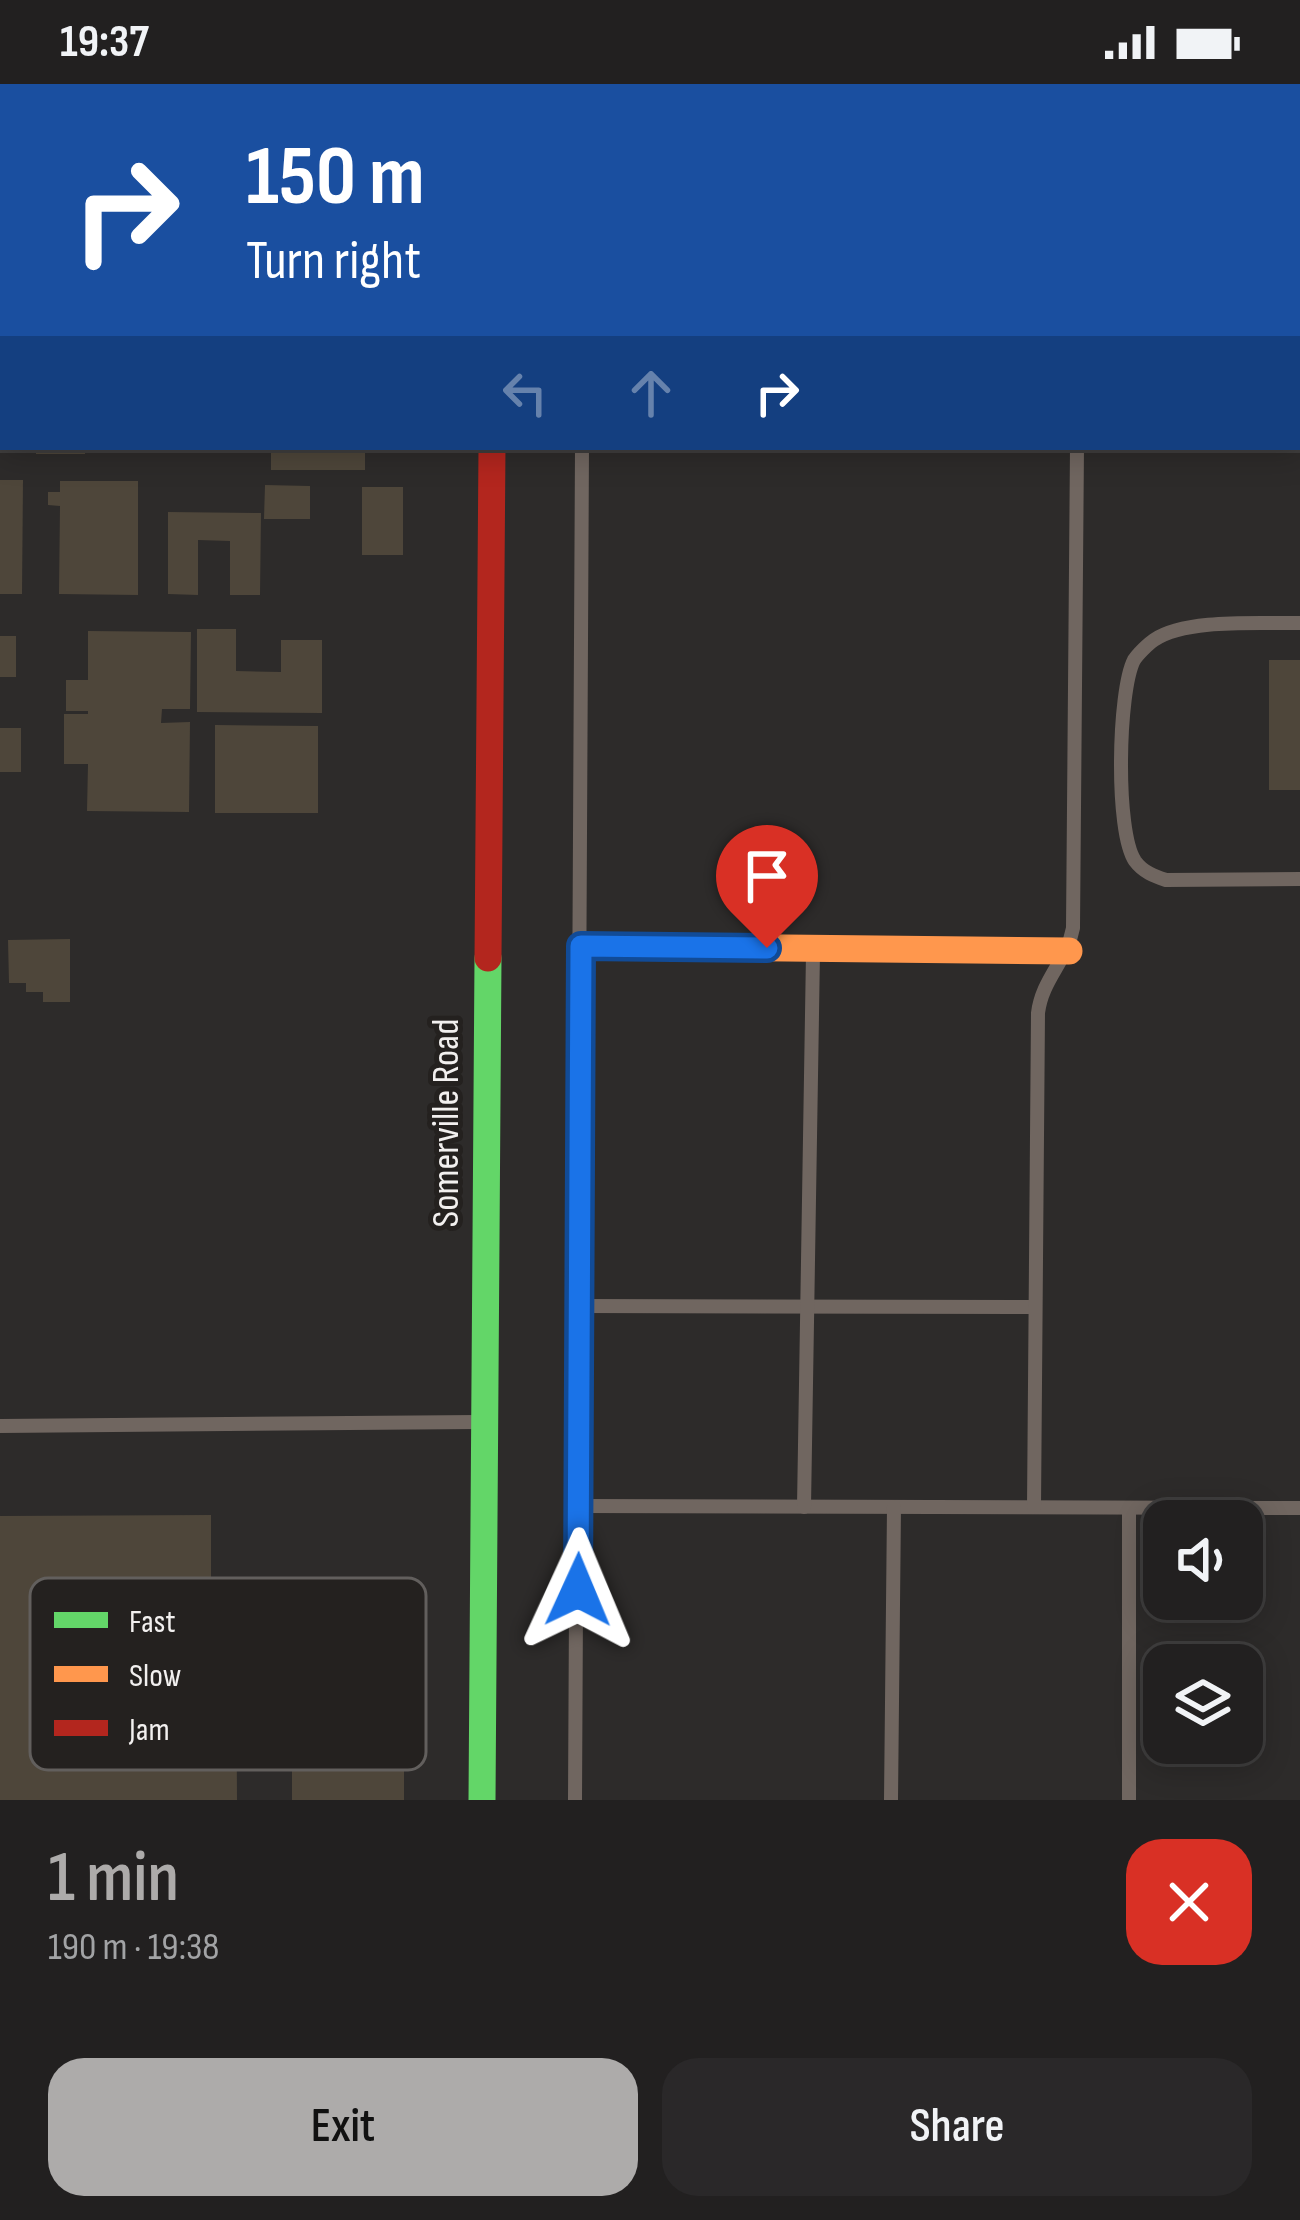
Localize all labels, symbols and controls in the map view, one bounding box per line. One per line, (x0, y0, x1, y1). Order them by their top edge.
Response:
text: 19:37 (60, 15, 149, 70)
text: 150 m (246, 127, 425, 228)
icon: right (48, 132, 204, 288)
text: Turn right (246, 229, 421, 294)
icon: left (492, 360, 558, 426)
icon: ahead (618, 360, 684, 426)
icon: right (744, 360, 810, 426)
pin (716, 825, 818, 948)
icon: arrive (734, 843, 800, 909)
street label: Somerville Road (423, 1019, 470, 1227)
map controls (1143, 1500, 1263, 1764)
button: sound (1143, 1500, 1263, 1620)
position arrow (515, 1527, 641, 1653)
legend (30, 1578, 426, 1770)
text: Fast (129, 1602, 176, 1642)
button: layers (1143, 1644, 1263, 1764)
text: Slow (129, 1656, 181, 1696)
text: Jam (128, 1710, 170, 1750)
text: 1 min (48, 1835, 179, 1922)
button: close (1126, 1839, 1252, 1965)
text: 190 m · 19:38 (48, 1924, 219, 1971)
button: Exit (48, 2058, 638, 2196)
button: Share (662, 2058, 1252, 2196)

